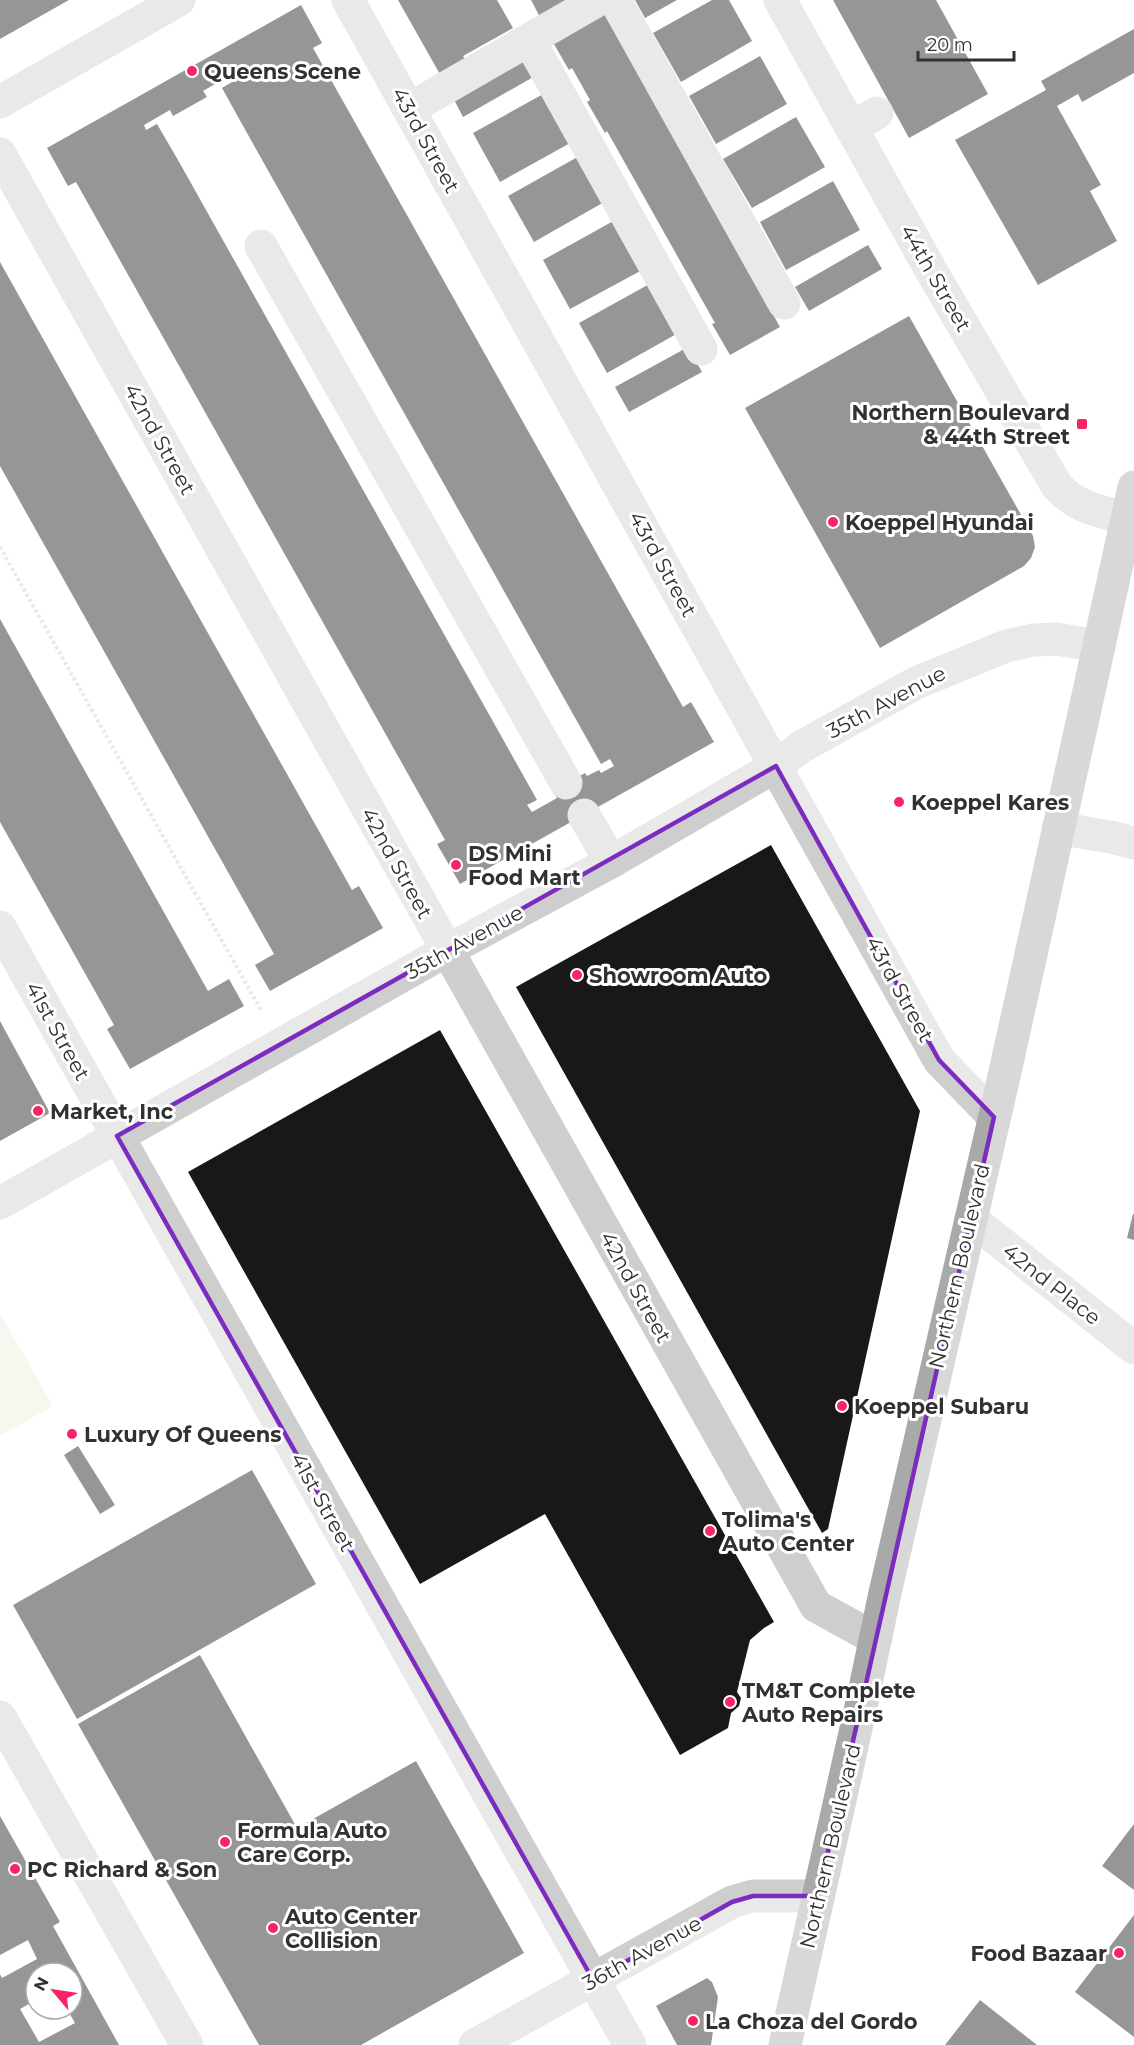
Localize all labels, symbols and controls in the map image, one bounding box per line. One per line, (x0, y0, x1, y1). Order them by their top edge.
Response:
scale bar (918, 24, 1014, 62)
text: 20 m (927, 34, 973, 56)
place label: Queens Scene (204, 59, 361, 84)
marker: Queens Scene (185, 64, 199, 78)
street label: 43rd Street (387, 83, 465, 197)
street label: 44th Street (895, 220, 977, 336)
street label: 42nd Street (119, 379, 201, 499)
place label: Northern Boulevard & 44th Street (851, 400, 1070, 449)
marker: Northern Boulevard & 44th Street (1075, 417, 1089, 431)
street label: 43rd Street (624, 507, 702, 621)
place label: Koeppel Hyundai (845, 510, 1034, 535)
marker: Koeppel Hyundai (826, 515, 840, 529)
street label: 35th Avenue (822, 660, 950, 744)
place label: Koeppel Kares (911, 790, 1069, 815)
marker: Koeppel Kares (892, 795, 906, 809)
street label: 42nd Street (356, 803, 438, 923)
place label: DS Mini Food Mart (468, 841, 581, 890)
marker: DS Mini Food Mart (449, 858, 463, 872)
street label: 35th Avenue (401, 899, 527, 985)
street label: 43rd Street (861, 932, 939, 1046)
place label: Showroom Auto (589, 963, 768, 988)
marker: Showroom Auto (570, 968, 584, 982)
street label: 41st Street (21, 977, 95, 1085)
place label: Market, Inc (50, 1099, 174, 1124)
marker: Market, Inc (31, 1104, 45, 1118)
street label: Northern Boulevard (923, 1161, 995, 1371)
street label: 42nd Street (595, 1227, 677, 1347)
street label: 42nd Place (998, 1238, 1106, 1330)
place label: Koeppel Subaru (854, 1394, 1029, 1419)
marker: Koeppel Subaru (835, 1399, 849, 1413)
place label: Luxury Of Queens (84, 1422, 281, 1447)
marker: Luxury Of Queens (65, 1427, 79, 1441)
street label: 41st Street (286, 1448, 360, 1556)
place label: Tolima's Auto Center (721, 1507, 854, 1556)
marker: Tolima's Auto Center (703, 1524, 717, 1538)
place label: TM&T Complete Auto Repairs (741, 1678, 915, 1727)
marker: TM&T Complete Auto Repairs (723, 1695, 737, 1709)
street label: Northern Boulevard (794, 1741, 866, 1951)
place label: Formula Auto Care Corp. (237, 1818, 388, 1867)
marker: Formula Auto Care Corp. (218, 1835, 232, 1849)
place label: PC Richard & Son (27, 1857, 217, 1882)
marker: PC Richard & Son (8, 1862, 22, 1876)
place label: Auto Center Collision (284, 1904, 417, 1953)
street label: 36th Avenue (578, 1910, 706, 1996)
marker: Auto Center Collision (266, 1921, 280, 1935)
place label: Food Bazaar (970, 1941, 1107, 1966)
marker: Food Bazaar (1112, 1946, 1126, 1960)
north arrow (24, 1961, 84, 2021)
text: N (30, 1974, 53, 1994)
place label: La Choza del Gordo (705, 2009, 918, 2034)
marker: La Choza del Gordo (686, 2014, 700, 2028)

